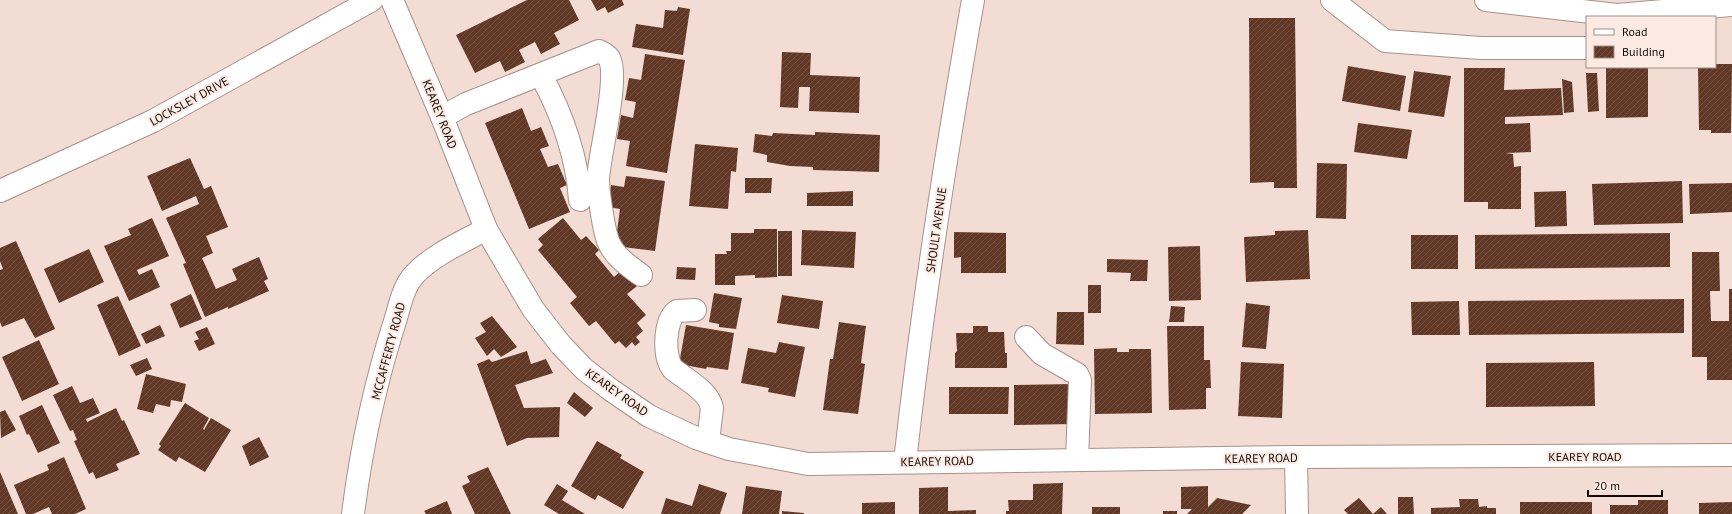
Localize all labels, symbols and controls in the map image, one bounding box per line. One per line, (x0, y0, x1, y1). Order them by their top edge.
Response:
legend (1586, 16, 1716, 68)
text: Road (1622, 24, 1647, 39)
text: Building (1622, 44, 1665, 59)
street label: LOCKSLEY DRIVE (147, 73, 231, 129)
street label: KEAREY ROAD (419, 77, 461, 151)
street label: SHOULT AVENUE (923, 186, 949, 274)
street label: MCCAFFERTY ROAD (368, 300, 408, 401)
street label: KEAREY ROAD (583, 365, 651, 419)
street label: KEAREY ROAD (1548, 449, 1622, 464)
street label: KEAREY ROAD (1224, 450, 1298, 466)
street label: KEAREY ROAD (900, 453, 974, 469)
scale bar (1588, 472, 1662, 498)
text: 20 m (1594, 478, 1620, 493)

